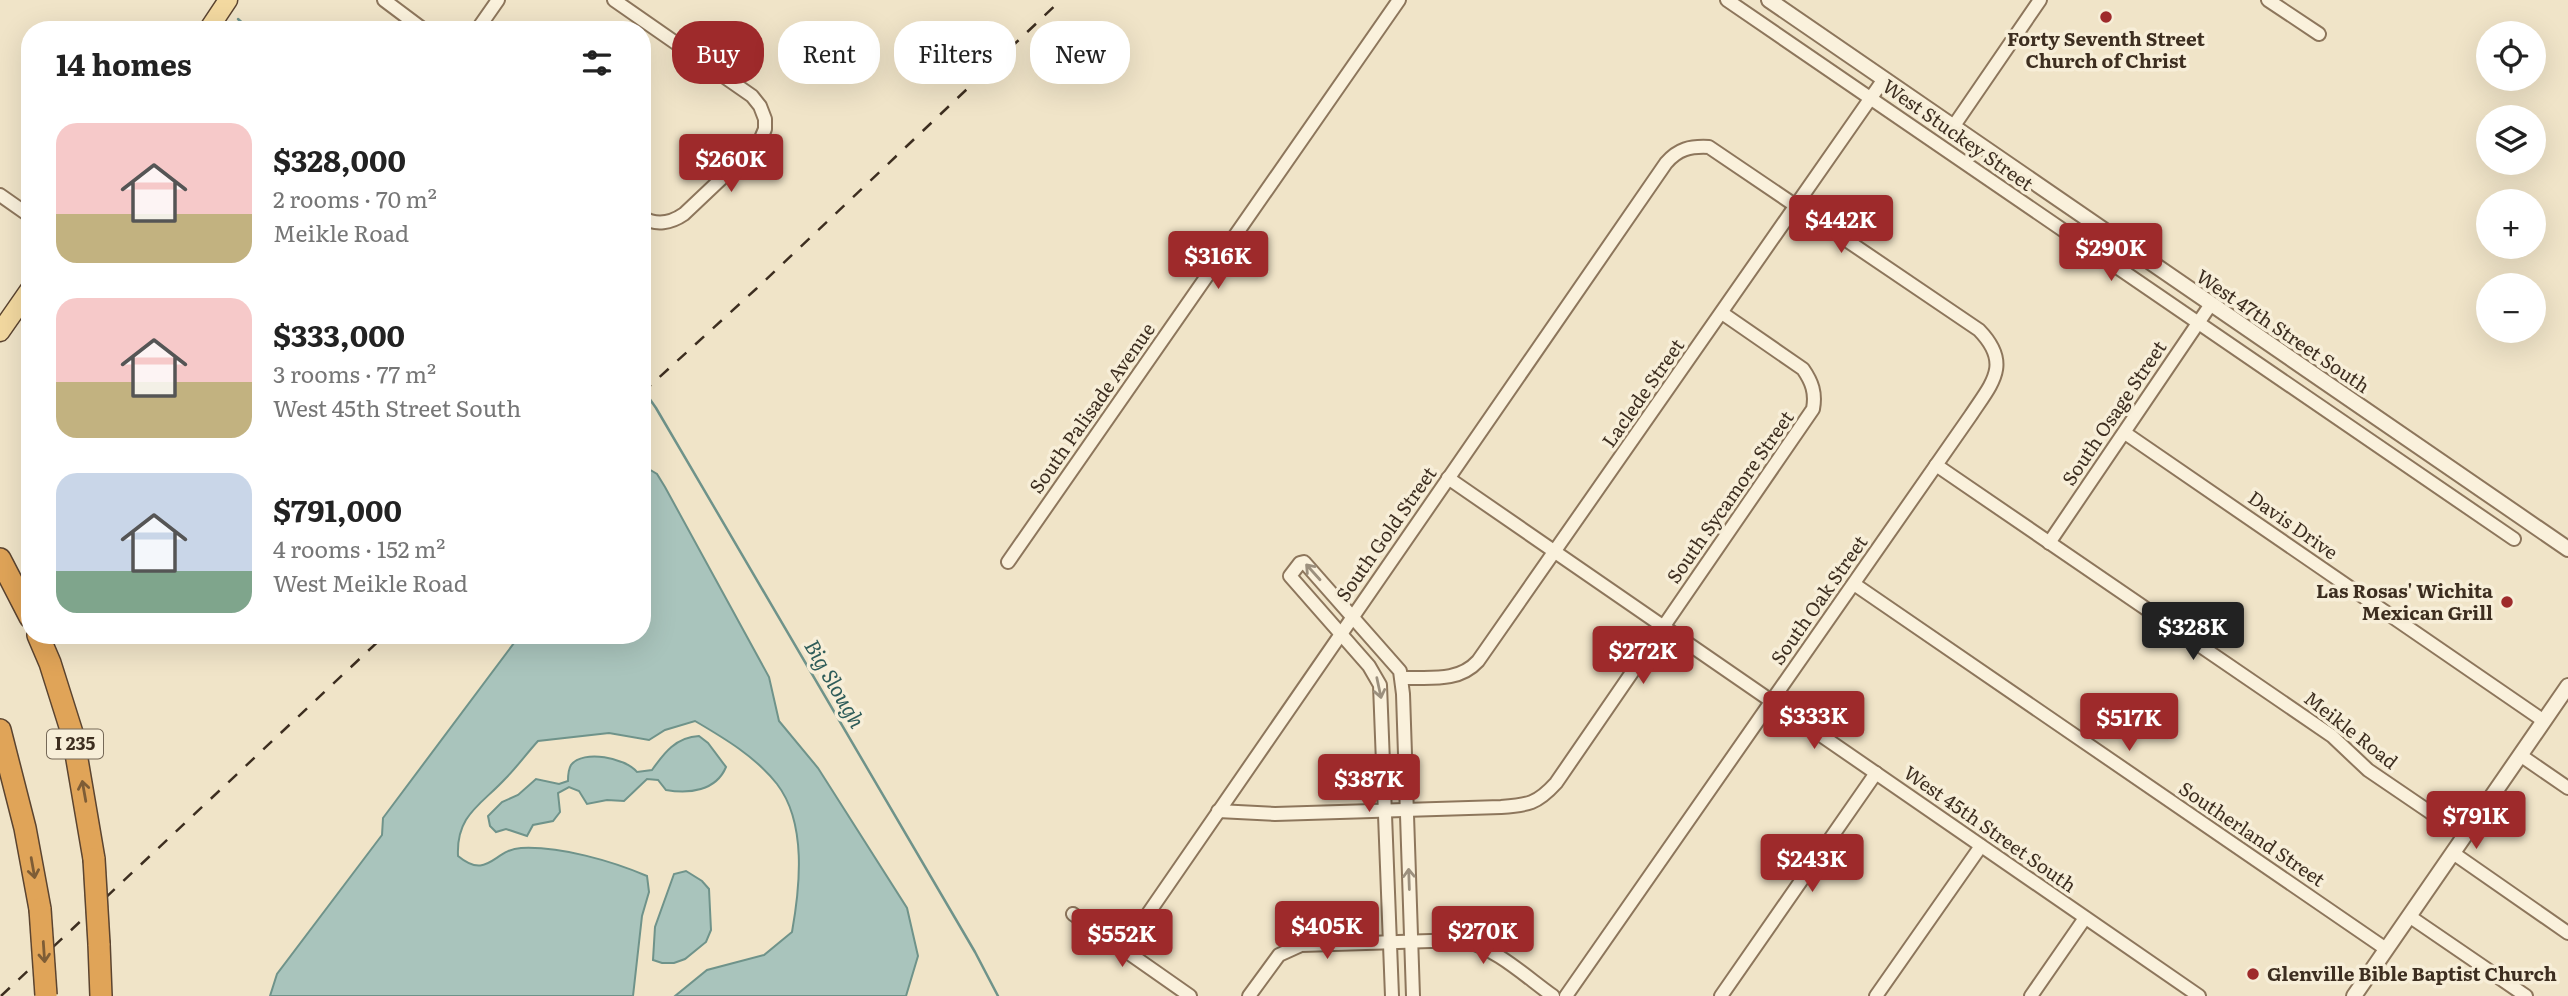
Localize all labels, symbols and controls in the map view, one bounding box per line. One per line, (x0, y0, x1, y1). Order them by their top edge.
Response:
marker: Forty Seventh Street Church of Christ (2098, 9, 2114, 25)
chip: Buy (672, 21, 764, 84)
chip: Rent (778, 21, 880, 84)
chip: Filters (894, 21, 1016, 84)
chip: New (1030, 21, 1130, 84)
map controls (2476, 21, 2546, 343)
button: locate (2476, 21, 2546, 91)
place label: Forty Seventh Street Church of Christ (2007, 24, 2206, 74)
text: 14 homes (56, 41, 192, 85)
icon: filters (578, 44, 616, 82)
street label: West Stuckey Street (1877, 71, 2040, 197)
button: layers (2476, 105, 2546, 175)
pin: $260K (682, 134, 780, 194)
text: $328,000 (273, 137, 406, 181)
text: $260K (695, 140, 767, 174)
icon: home (112, 151, 196, 235)
text: 2 rooms · 70 m² (273, 181, 437, 215)
button: + (2476, 189, 2546, 259)
pin: $442K (1792, 196, 1890, 255)
text: $442K (1805, 201, 1877, 235)
text: Meikle Road (273, 215, 409, 249)
pin: $290K (2062, 224, 2160, 283)
text: $290K (2075, 229, 2147, 263)
pin: $316K (1169, 232, 1267, 291)
text: $316K (1184, 237, 1252, 271)
street label: West 47th Street South (2191, 261, 2376, 399)
button: − (2476, 273, 2546, 343)
text: $333,000 (273, 312, 405, 356)
street label: South Palisade Avenue (1022, 316, 1161, 499)
icon: home (112, 326, 196, 410)
street label: Laclede Street (1594, 332, 1690, 453)
street label: South Osage Street (2054, 334, 2172, 491)
text: 3 rooms · 77 m² (273, 356, 436, 390)
text: West 45th Street South (273, 390, 521, 424)
street label: South Sycamore Street (1659, 404, 1800, 588)
street label: South Gold Street (1328, 460, 1442, 607)
street label: Davis Drive (2243, 483, 2344, 566)
text: $791,000 (273, 487, 402, 531)
icon: home (112, 501, 196, 585)
street label: South Oak Street (1763, 529, 1874, 670)
text: 4 rooms · 152 m² (273, 531, 446, 565)
one-way arrow (1305, 563, 1321, 581)
text: West Meikle Road (273, 565, 468, 599)
place label: Las Rosas' Wichita Mexican Grill (2316, 576, 2493, 626)
marker: Las Rosas' Wichita Mexican Grill (2499, 594, 2515, 610)
pin: $328K (2144, 602, 2242, 662)
text: $328K (2158, 608, 2228, 642)
pin: $272K (1594, 626, 1692, 686)
text: $272K (1609, 632, 1677, 666)
water label: Big Slough (798, 633, 874, 733)
one-way arrow (1374, 677, 1387, 699)
street label: Meikle Road (2299, 684, 2405, 775)
pin: $333K (1765, 692, 1863, 751)
pin: $517K (2080, 694, 2178, 753)
text: $333K (1779, 697, 1849, 731)
text: $517K (2096, 699, 2162, 733)
road number: I 235 (47, 730, 103, 758)
pin: $387K (1320, 754, 1418, 814)
street label: West 45th Street South (1899, 758, 2083, 898)
text: $387K (1334, 760, 1404, 794)
street label: Southerland Street (2174, 774, 2332, 893)
one-way arrow (76, 780, 90, 803)
pin: $791K (2427, 792, 2525, 851)
text: $791K (2443, 797, 2509, 831)
pin: $243K (1763, 834, 1861, 894)
text: $243K (1777, 840, 1847, 874)
one-way arrow (27, 856, 40, 879)
one-way arrow (1402, 868, 1416, 891)
pin: $405K (1278, 902, 1376, 961)
pin: $270K (1434, 906, 1532, 966)
text: $405K (1291, 907, 1363, 941)
pin: $552K (1073, 909, 1171, 969)
text: $270K (1448, 912, 1518, 946)
text: $552K (1088, 915, 1156, 949)
one-way arrow (38, 940, 51, 962)
place label: Glenville Bible Baptist Church (2267, 959, 2557, 987)
marker: Glenville Bible Baptist Church (2245, 966, 2261, 982)

